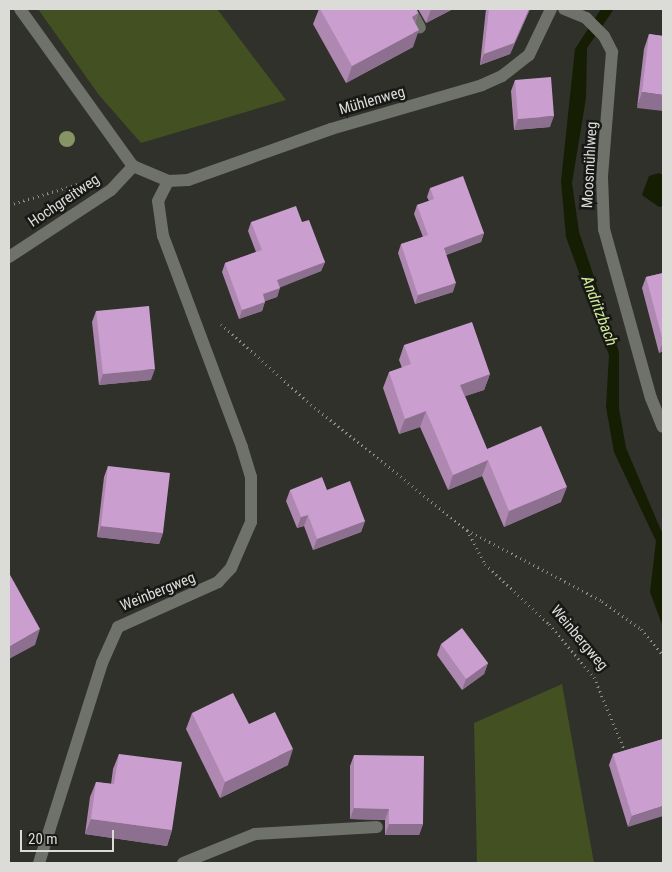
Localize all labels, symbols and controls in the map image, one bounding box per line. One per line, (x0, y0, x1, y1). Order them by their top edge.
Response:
street label: Mühlenweg (337, 83, 407, 119)
street label: Moosmühlweg (579, 121, 601, 209)
street label: Hochgreitweg (25, 171, 103, 231)
water label: Andritzbach (577, 273, 621, 349)
street label: Weinbergweg (118, 569, 198, 615)
street label: Weinbergweg (547, 602, 611, 674)
scale bar (22, 820, 116, 852)
text: 20 m (28, 830, 58, 848)

